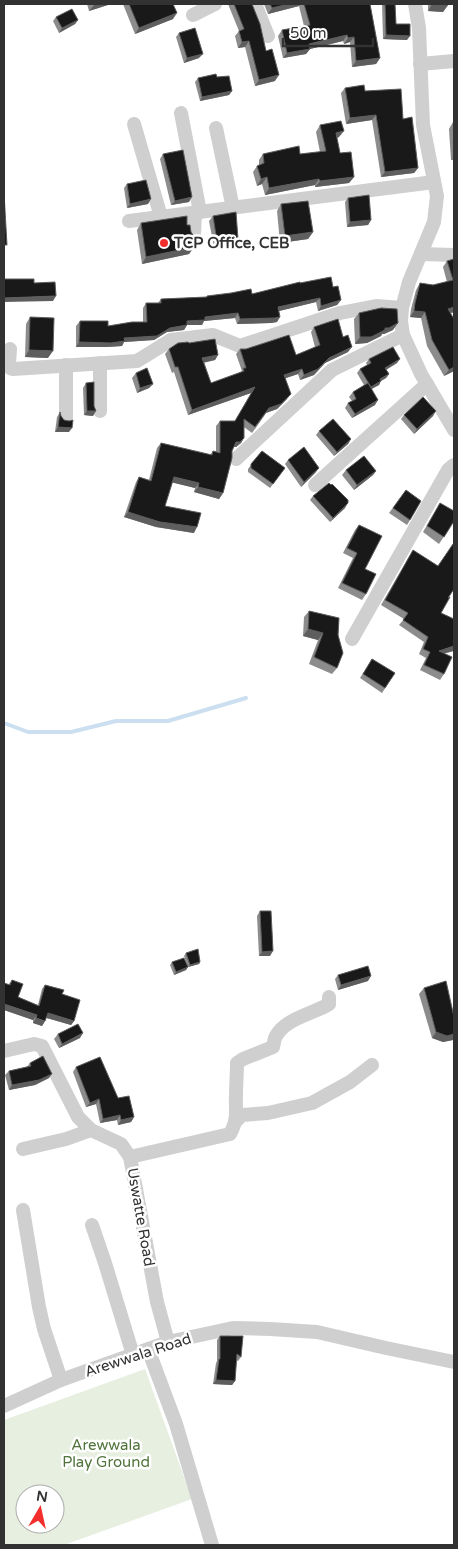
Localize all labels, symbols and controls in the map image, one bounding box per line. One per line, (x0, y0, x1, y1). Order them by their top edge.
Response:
scale bar (283, 15, 373, 47)
text: 50 m (290, 24, 327, 42)
place label: TCP Office, CEB (173, 234, 289, 252)
marker: TCP Office, CEB (158, 237, 170, 249)
street label: Uswatte Road (123, 1166, 159, 1268)
street label: Arewwala Road (82, 1329, 194, 1381)
park label: Arewwala Play Ground (62, 1436, 150, 1471)
north arrow (15, 1484, 65, 1534)
text: N (35, 1487, 49, 1506)

